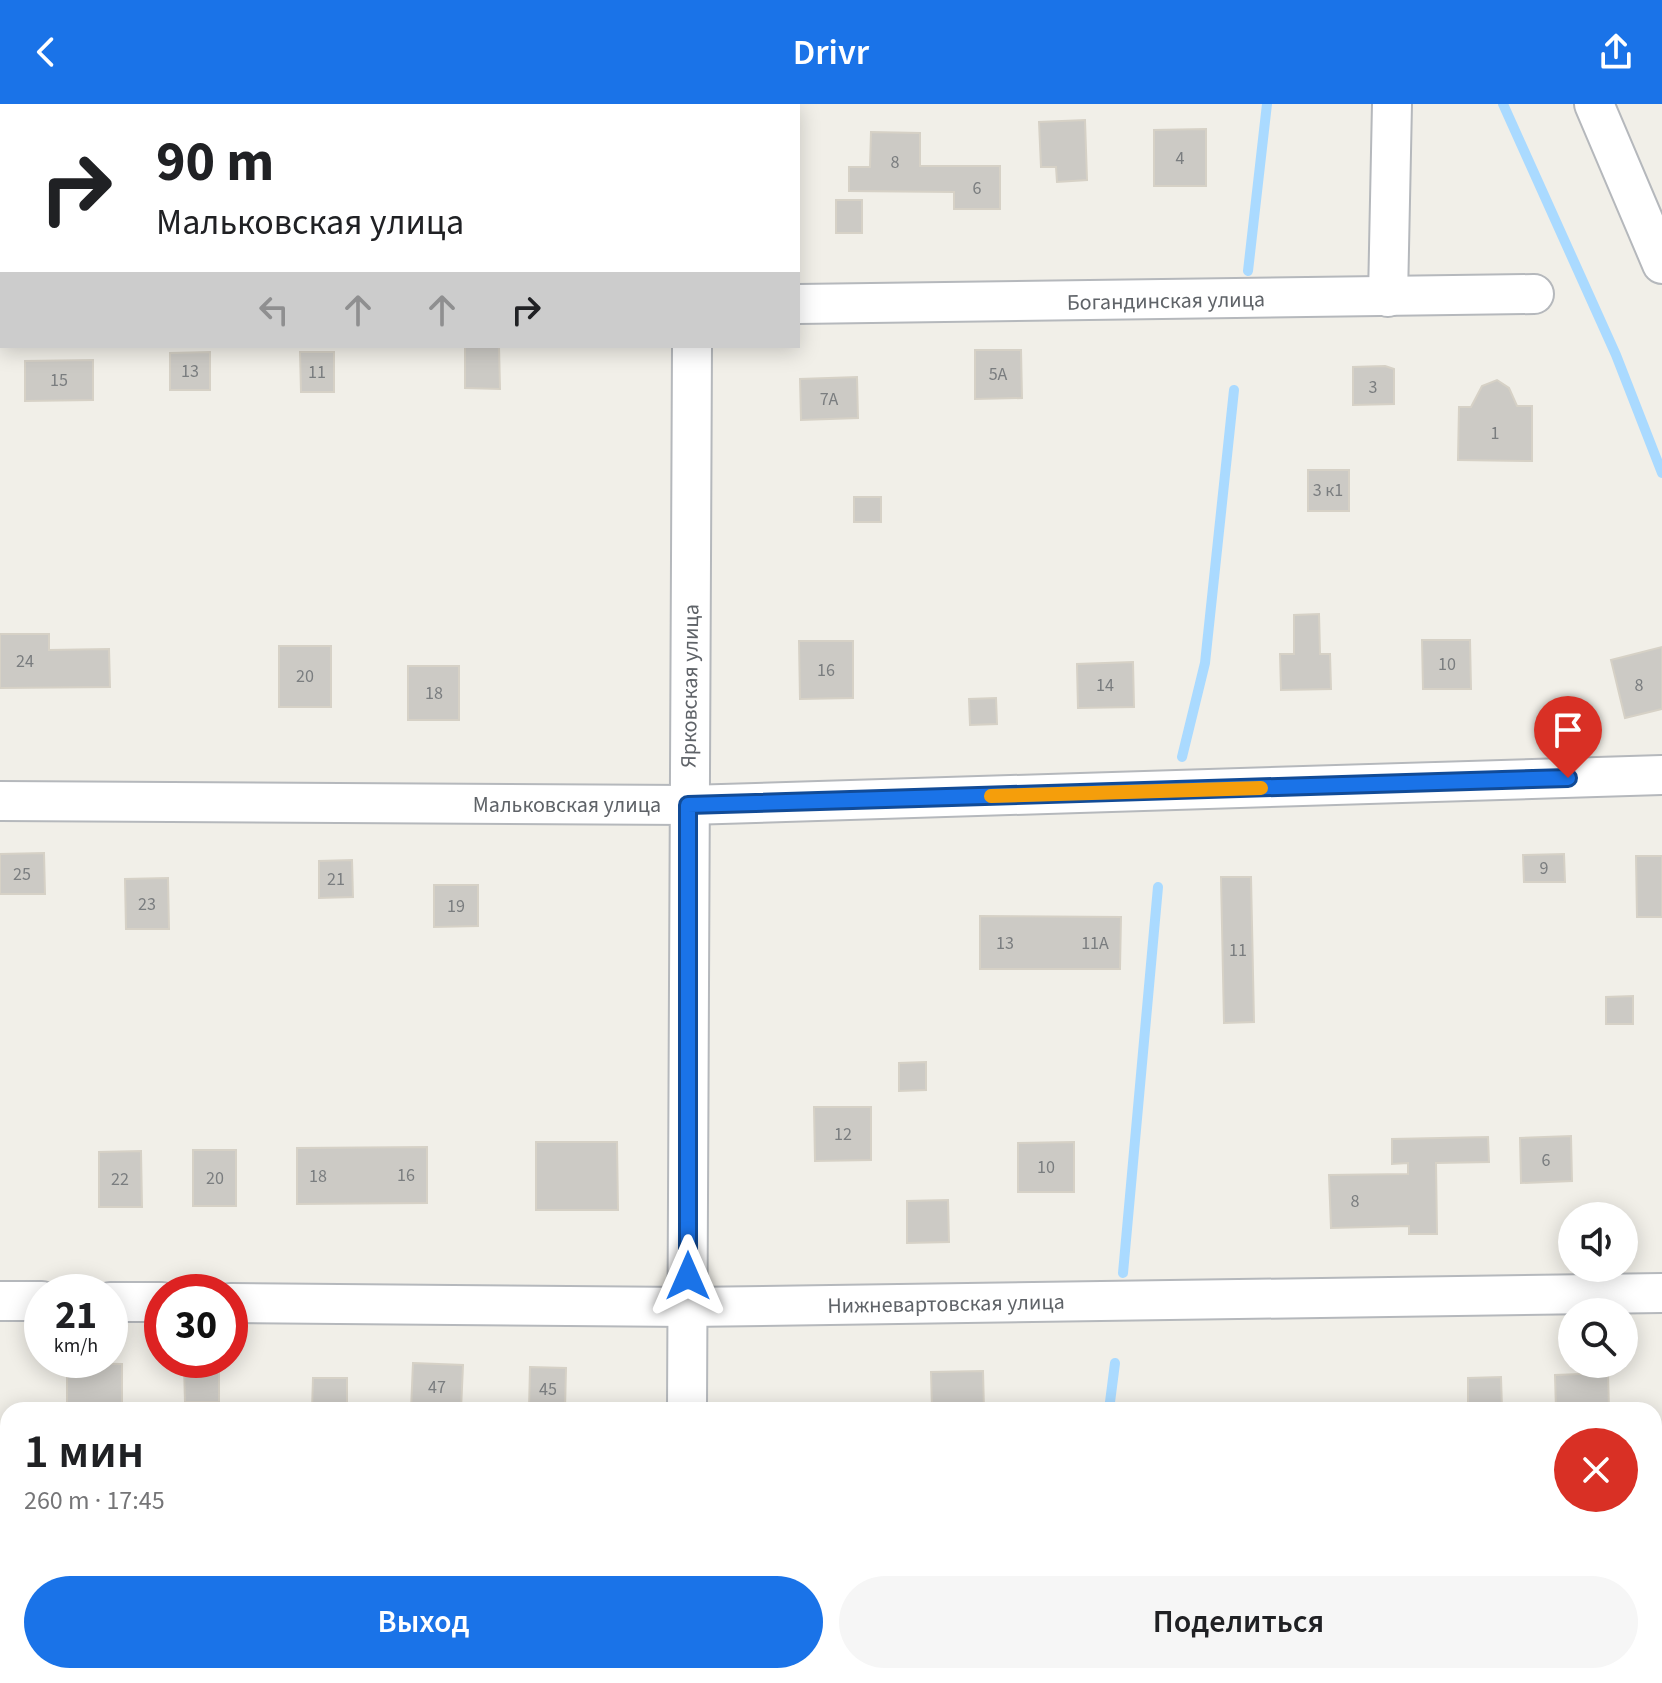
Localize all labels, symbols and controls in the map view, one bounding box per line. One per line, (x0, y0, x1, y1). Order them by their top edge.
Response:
text: Drivr (793, 27, 869, 78)
icon: back (24, 30, 68, 74)
icon: share (1594, 30, 1638, 74)
text: 90 m (156, 123, 274, 202)
icon: right (24, 136, 128, 240)
house number: 4 (1176, 146, 1185, 171)
house number: 8 (891, 150, 900, 175)
house number: 6 (973, 176, 982, 201)
text: Мальковская улица (156, 197, 464, 248)
street label: Богандинская улица (1067, 283, 1265, 319)
icon: left (252, 288, 296, 332)
icon: ahead (336, 288, 380, 332)
icon: ahead (420, 288, 464, 332)
icon: right (504, 288, 548, 332)
house number: 13 (181, 359, 199, 384)
house number: 11 (308, 360, 326, 385)
house number: 5А (989, 362, 1008, 387)
house number: 15 (50, 368, 68, 393)
house number: 3 (1369, 375, 1378, 400)
house number: 7А (820, 387, 839, 412)
house number: 1 (1491, 421, 1499, 446)
house number: 3 к1 (1313, 478, 1343, 503)
street label: Ярковская улица (673, 604, 707, 768)
house number: 24 (16, 649, 34, 674)
house number: 10 (1438, 652, 1456, 677)
house number: 16 (817, 658, 835, 683)
house number: 20 (296, 664, 314, 689)
house number: 14 (1096, 673, 1114, 698)
house number: 8 (1635, 673, 1644, 698)
house number: 18 (425, 681, 443, 706)
pin (1534, 696, 1602, 778)
icon: arrive (1546, 708, 1590, 752)
street label: Мальковская улица (473, 789, 661, 821)
house number: 9 (1540, 856, 1549, 881)
house number: 25 (13, 862, 31, 887)
house number: 21 (327, 867, 345, 892)
house number: 23 (138, 892, 156, 917)
house number: 19 (447, 894, 465, 919)
house number: 13 (996, 931, 1014, 956)
house number: 11А (1081, 931, 1109, 956)
house number: 11 (1229, 938, 1247, 963)
house number: 12 (834, 1122, 852, 1147)
house number: 6 (1542, 1148, 1551, 1173)
house number: 10 (1037, 1155, 1055, 1180)
house number: 16 (397, 1163, 415, 1188)
house number: 18 (309, 1164, 327, 1189)
house number: 20 (206, 1166, 224, 1191)
house number: 22 (111, 1167, 129, 1192)
house number: 8 (1351, 1189, 1360, 1214)
map controls (1558, 1202, 1638, 1378)
button: sound (1558, 1202, 1638, 1282)
position arrow (646, 1234, 730, 1318)
speed limit sign: 30 (144, 1274, 248, 1378)
street label: Нижневартовская улица (827, 1286, 1065, 1322)
text: 21 (55, 1287, 97, 1344)
button: search (1558, 1298, 1638, 1378)
text: km/h (54, 1332, 98, 1360)
house number: 47 (428, 1375, 446, 1400)
house number: 45 (539, 1377, 557, 1402)
text: 1 мин (24, 1418, 144, 1486)
button: close (1554, 1428, 1638, 1512)
text: 260 m · 17:45 (24, 1482, 165, 1519)
button: Выход (24, 1576, 823, 1668)
button: Поделиться (839, 1576, 1638, 1668)

